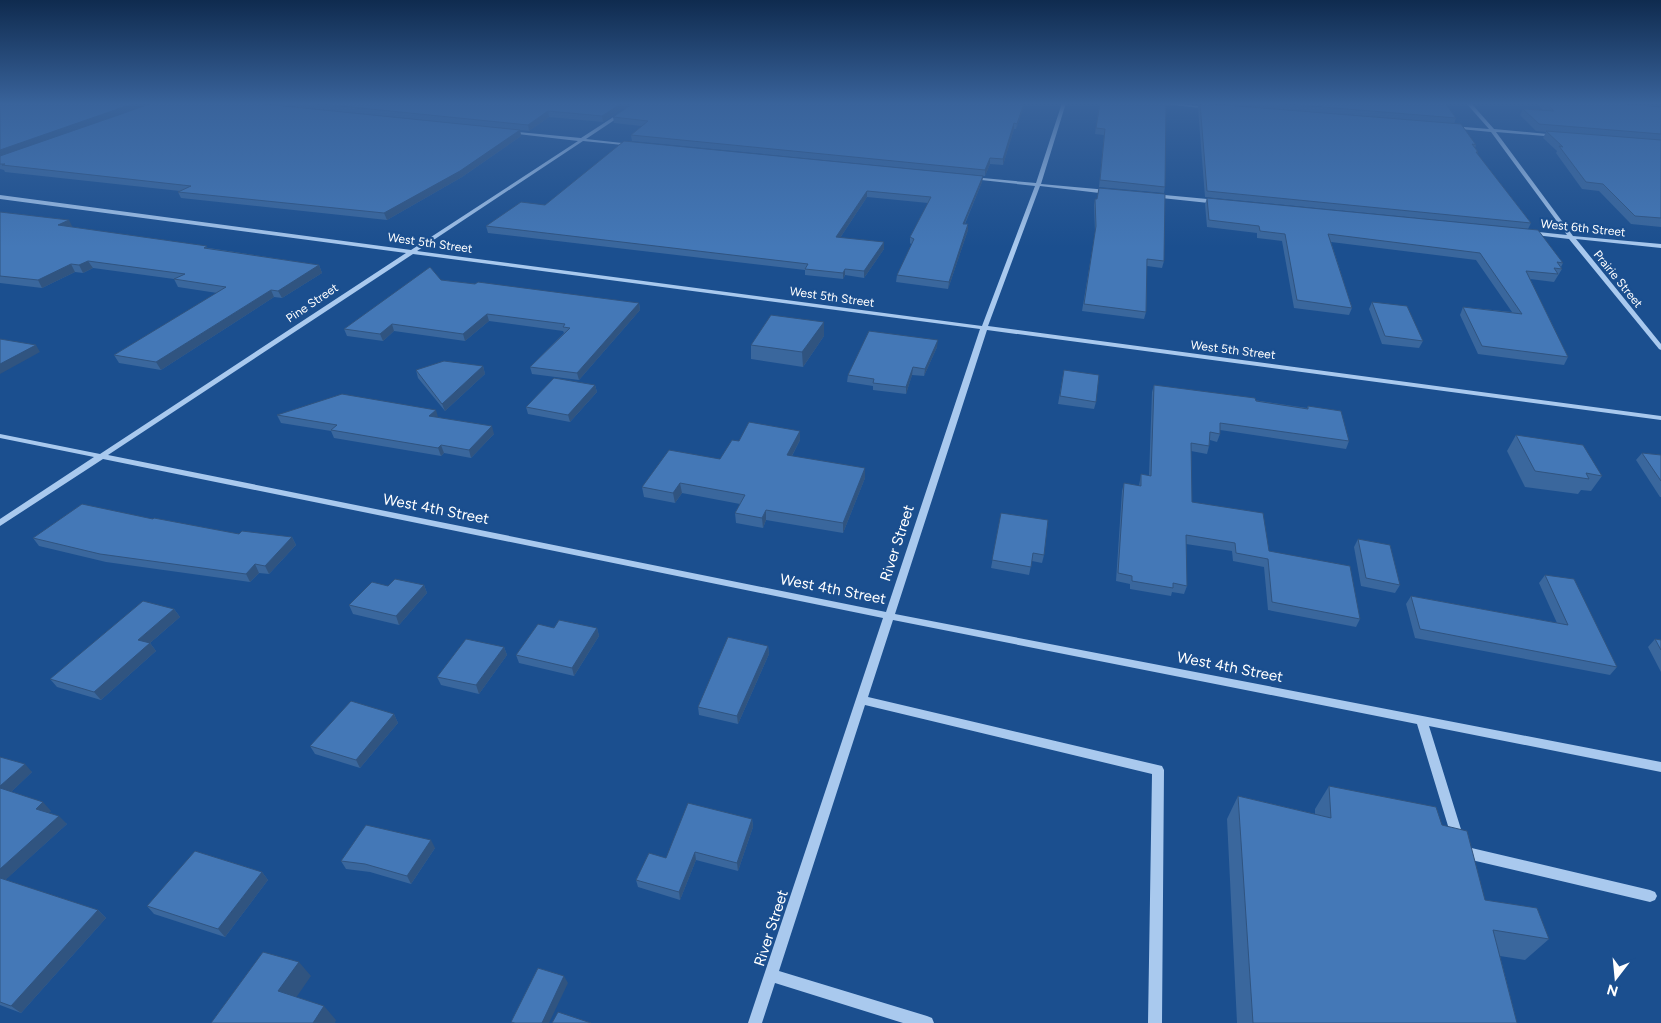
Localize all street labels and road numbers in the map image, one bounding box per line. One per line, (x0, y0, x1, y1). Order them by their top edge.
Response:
street label: West 6th Street (1540, 217, 1627, 239)
street label: West 5th Street (387, 230, 474, 256)
street label: Prairie Street (1591, 247, 1646, 311)
street label: Pine Street (283, 280, 341, 325)
street label: West 5th Street (789, 284, 876, 310)
street label: West 5th Street (1190, 338, 1277, 362)
street label: West 4th Street (382, 490, 491, 528)
street label: River Street (876, 502, 918, 584)
street label: West 4th Street (779, 570, 888, 608)
street label: West 4th Street (1176, 648, 1285, 686)
street label: River Street (750, 887, 792, 969)

